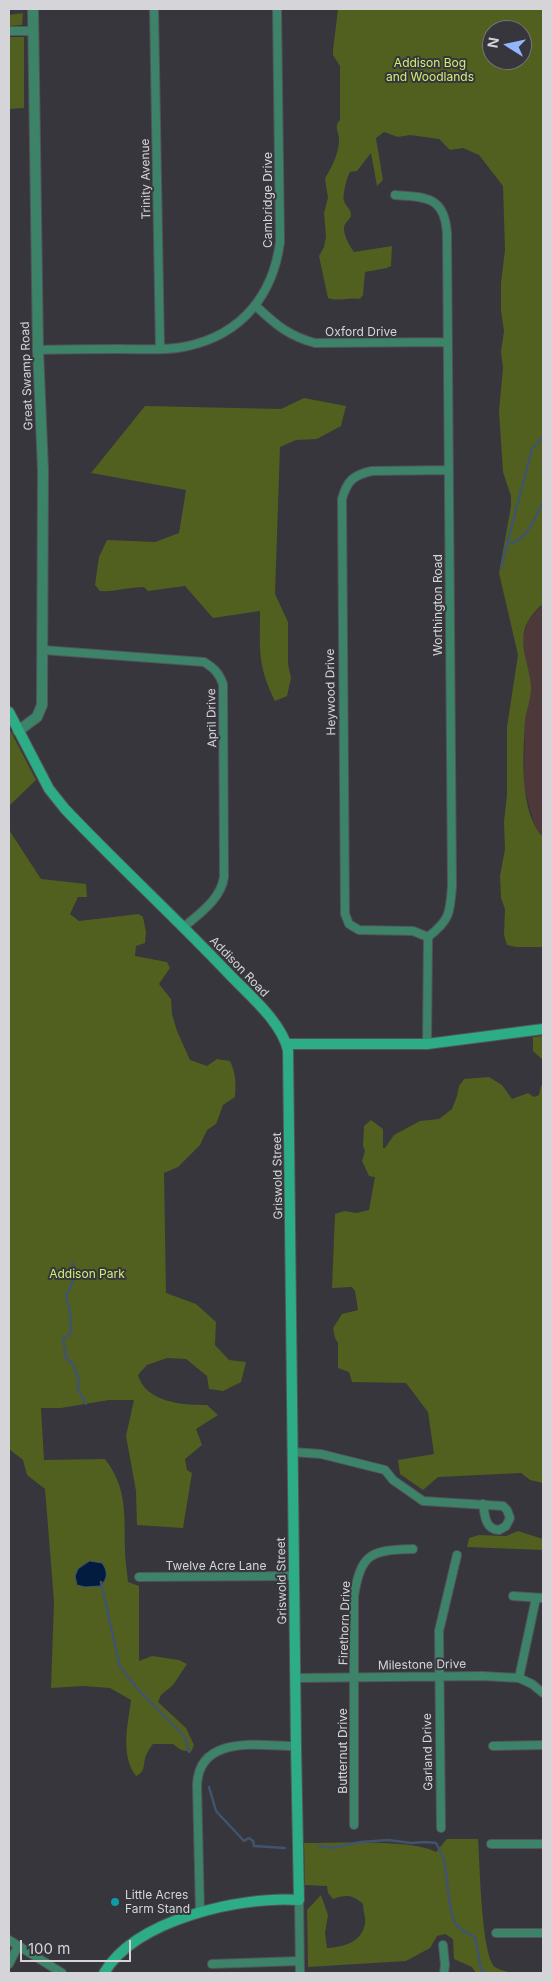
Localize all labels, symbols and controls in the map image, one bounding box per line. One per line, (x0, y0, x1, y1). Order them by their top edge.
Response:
north arrow (482, 20, 532, 70)
text: N (483, 36, 502, 49)
park label: Addison Bog and Woodlands (386, 56, 474, 84)
street label: Trinity Avenue (138, 138, 154, 220)
street label: Cambridge Drive (261, 152, 275, 248)
street label: Great Swamp Road (18, 321, 36, 431)
street label: Oxford Drive (325, 325, 397, 339)
street label: Worthington Road (431, 554, 445, 656)
street label: Heywood Drive (323, 648, 339, 736)
street label: April Drive (204, 688, 220, 748)
street label: Addison Road (206, 934, 272, 1000)
street label: Griswold Street (270, 1132, 286, 1220)
park label: Addison Park (49, 1267, 125, 1281)
street label: Griswold Street (274, 1537, 290, 1625)
street label: Twelve Acre Lane (166, 1559, 266, 1573)
street label: Firethorn Drive (336, 1581, 354, 1665)
street label: Milestone Drive (378, 1657, 466, 1673)
street label: Butternut Drive (336, 1708, 350, 1794)
street label: Garland Drive (420, 1713, 436, 1791)
place label: Little Acres Farm Stand (125, 1888, 190, 1916)
marker: Little Acres Farm Stand (109, 1896, 121, 1908)
scale bar (22, 1930, 134, 1962)
text: 100 m (28, 1939, 70, 1958)

